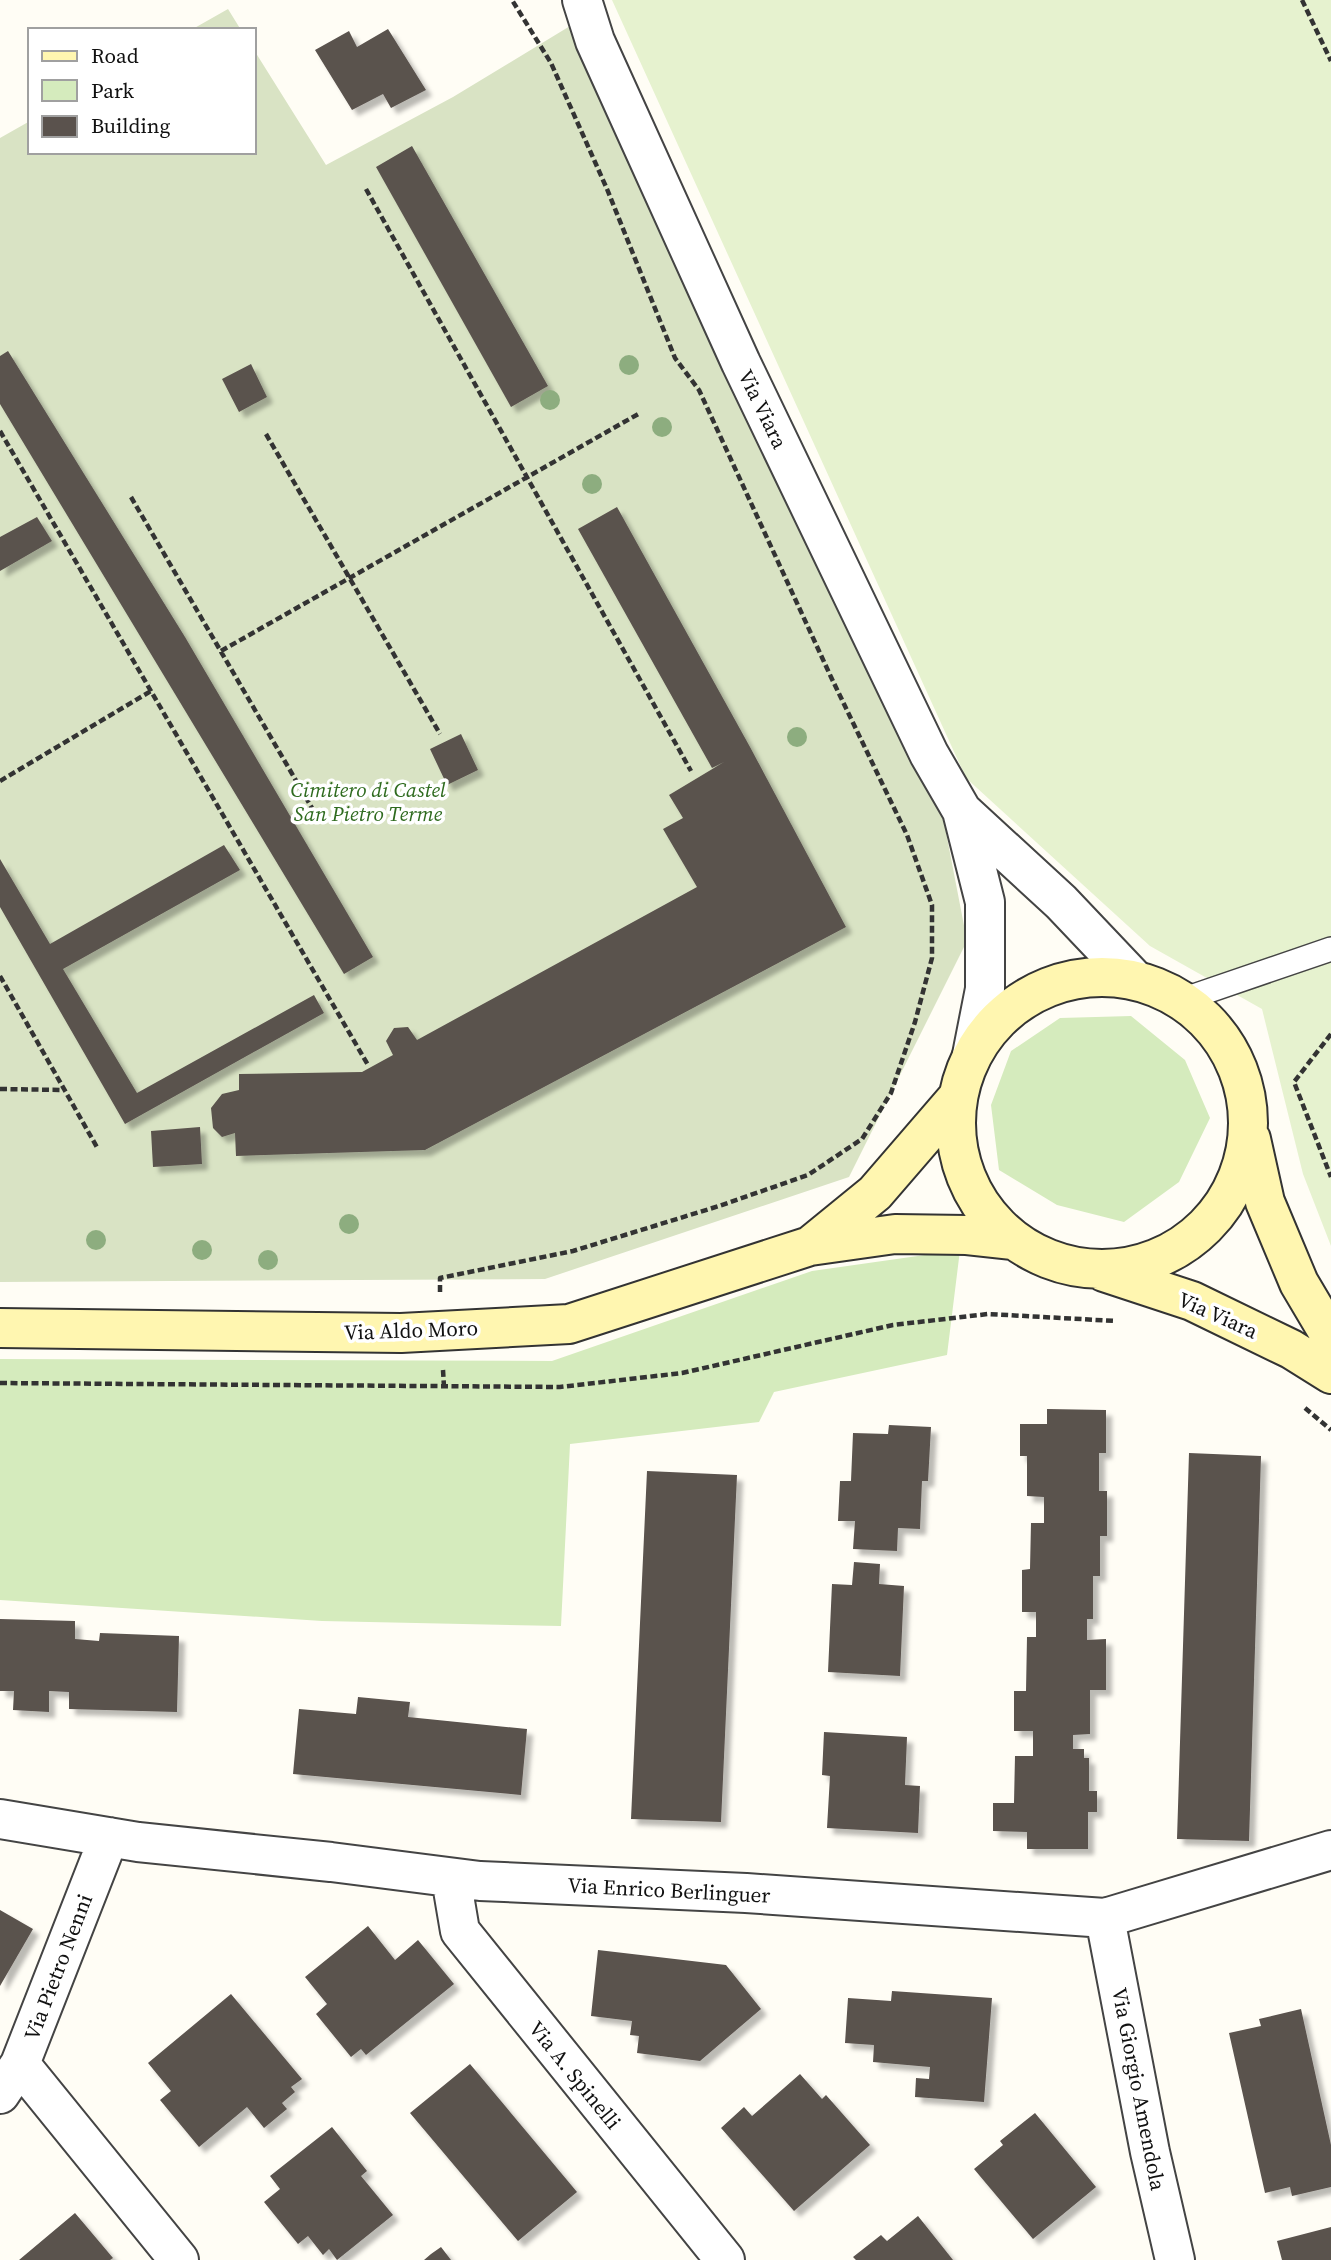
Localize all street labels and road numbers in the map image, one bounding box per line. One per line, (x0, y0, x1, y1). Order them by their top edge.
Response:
street label: Via Viara (731, 365, 795, 454)
street label: Via Viara (1174, 1285, 1263, 1346)
street label: Via Aldo Moro (343, 1313, 479, 1347)
street label: Via Enrico Berlinguer (567, 1870, 771, 1910)
street label: Via Pietro Nenni (17, 1890, 99, 2044)
street label: Via Giorgio Amendola (1105, 1985, 1173, 2193)
street label: Via A. Spinelli (522, 2015, 628, 2135)

